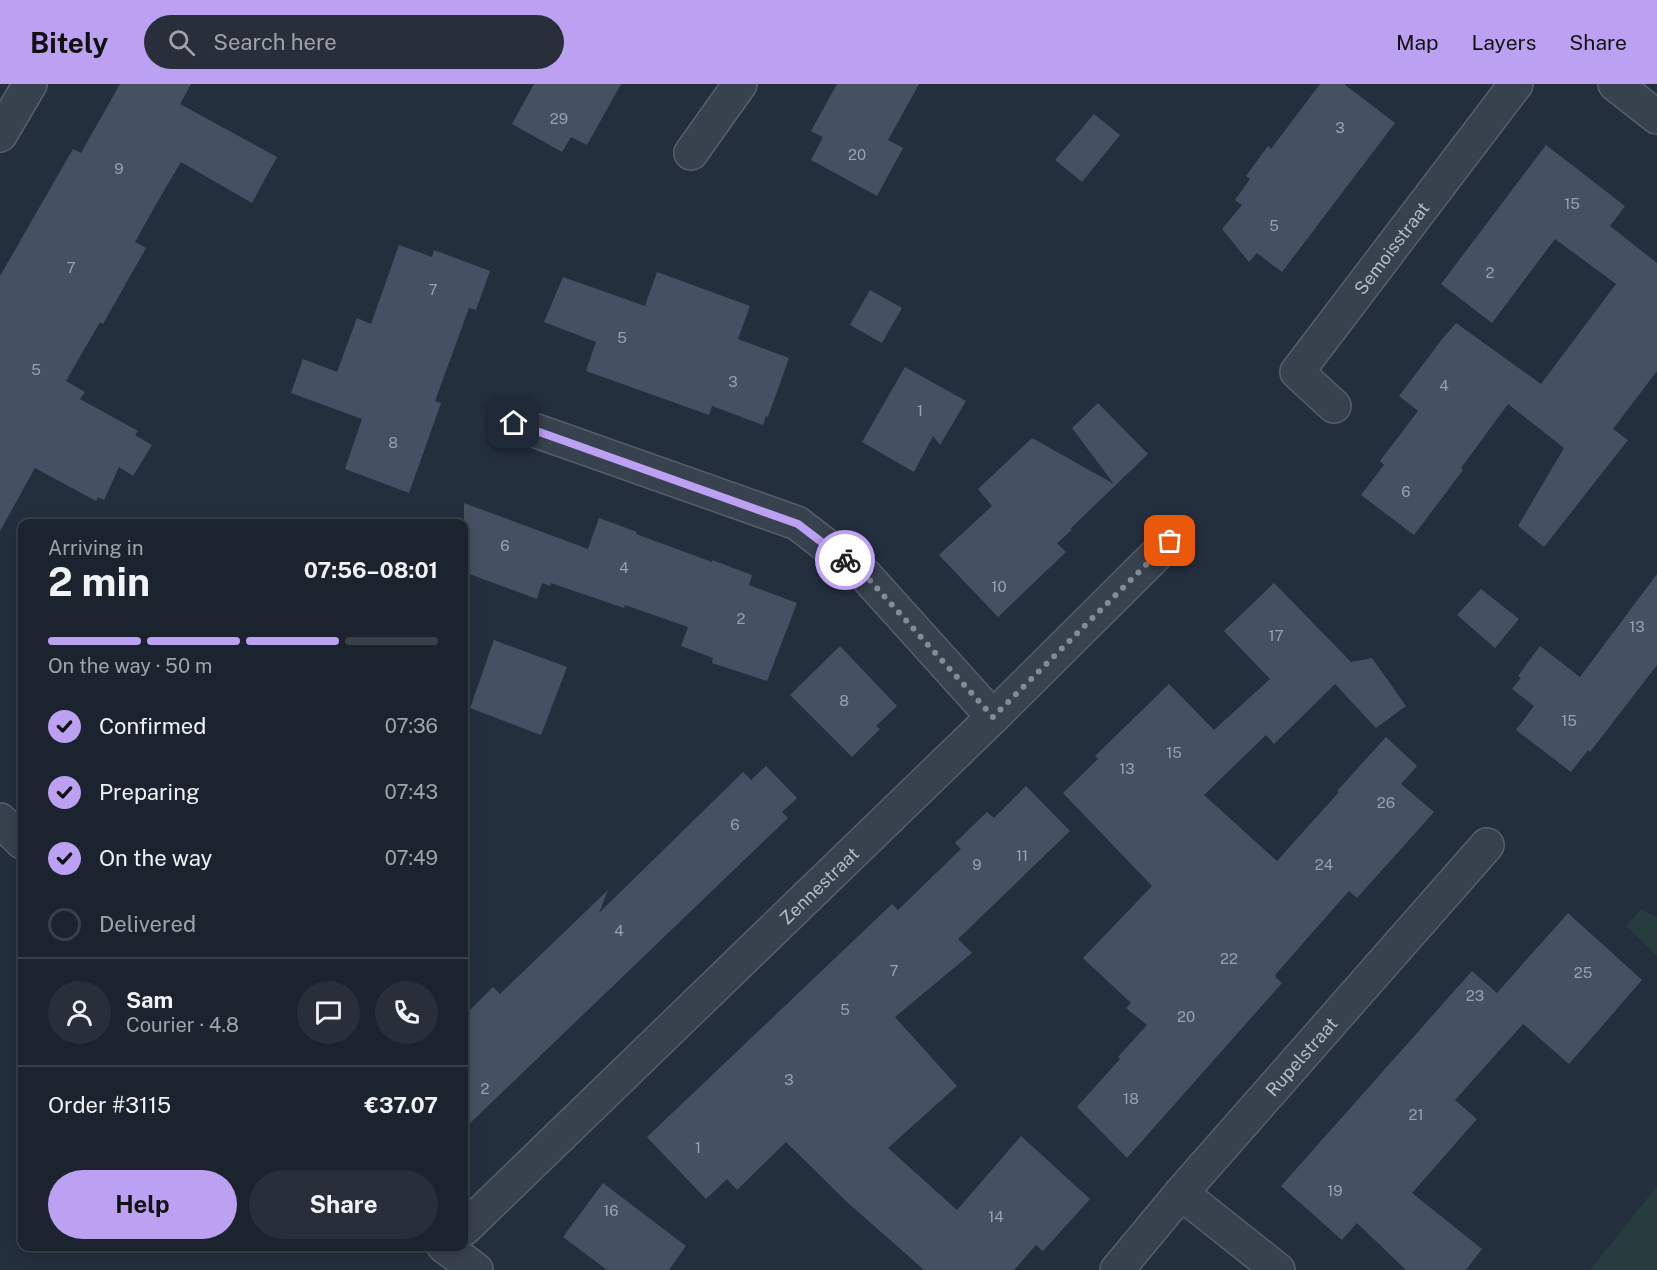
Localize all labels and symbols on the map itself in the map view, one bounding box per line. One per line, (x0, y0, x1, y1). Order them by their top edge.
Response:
house number: 29 (550, 110, 568, 127)
house number: 3 (1335, 119, 1345, 136)
house number: 20 (848, 146, 866, 163)
house number: 9 (114, 160, 124, 177)
house number: 15 (1564, 195, 1580, 212)
street label: Semoisstraat (1349, 198, 1433, 298)
house number: 5 (1269, 217, 1279, 234)
house number: 7 (66, 259, 76, 276)
house number: 2 (1486, 264, 1495, 281)
house number: 7 (428, 281, 438, 298)
house number: 5 (617, 329, 627, 346)
house number: 5 (31, 361, 41, 378)
house number: 3 (728, 373, 738, 390)
house number: 4 (1439, 377, 1449, 394)
pin (488, 397, 539, 448)
house number: 1 (917, 402, 923, 419)
house number: 8 (388, 434, 398, 451)
house number: 6 (1401, 483, 1411, 500)
pin (1144, 515, 1195, 566)
courier (815, 530, 875, 590)
house number: 6 (500, 537, 510, 554)
house number: 4 (619, 559, 629, 576)
house number: 10 (991, 578, 1007, 595)
house number: 2 (737, 610, 746, 627)
house number: 13 (1629, 618, 1645, 635)
house number: 17 (1268, 627, 1284, 644)
house number: 8 (839, 692, 849, 709)
house number: 15 (1561, 712, 1577, 729)
house number: 15 (1166, 744, 1182, 761)
house number: 13 (1119, 760, 1135, 777)
house number: 26 (1377, 794, 1395, 811)
house number: 6 (730, 816, 740, 833)
street label: Zennestraat (775, 843, 863, 928)
house number: 11 (1016, 847, 1028, 864)
house number: 9 (972, 856, 982, 873)
house number: 24 (1315, 856, 1333, 873)
house number: 4 (614, 922, 624, 939)
house number: 22 (1220, 950, 1238, 967)
house number: 7 (889, 962, 899, 979)
house number: 25 (1574, 964, 1592, 981)
house number: 23 (1466, 987, 1484, 1004)
house number: 5 (840, 1001, 850, 1018)
house number: 20 (1177, 1008, 1195, 1025)
street label: Rupelstraat (1261, 1013, 1341, 1100)
house number: 3 (784, 1071, 794, 1088)
house number: 2 (481, 1080, 490, 1097)
house number: 18 (1123, 1090, 1139, 1107)
house number: 21 (1408, 1106, 1424, 1123)
house number: 1 (695, 1139, 701, 1156)
house number: 19 (1327, 1182, 1343, 1199)
house number: 16 (603, 1202, 619, 1219)
house number: 14 (988, 1208, 1004, 1225)

